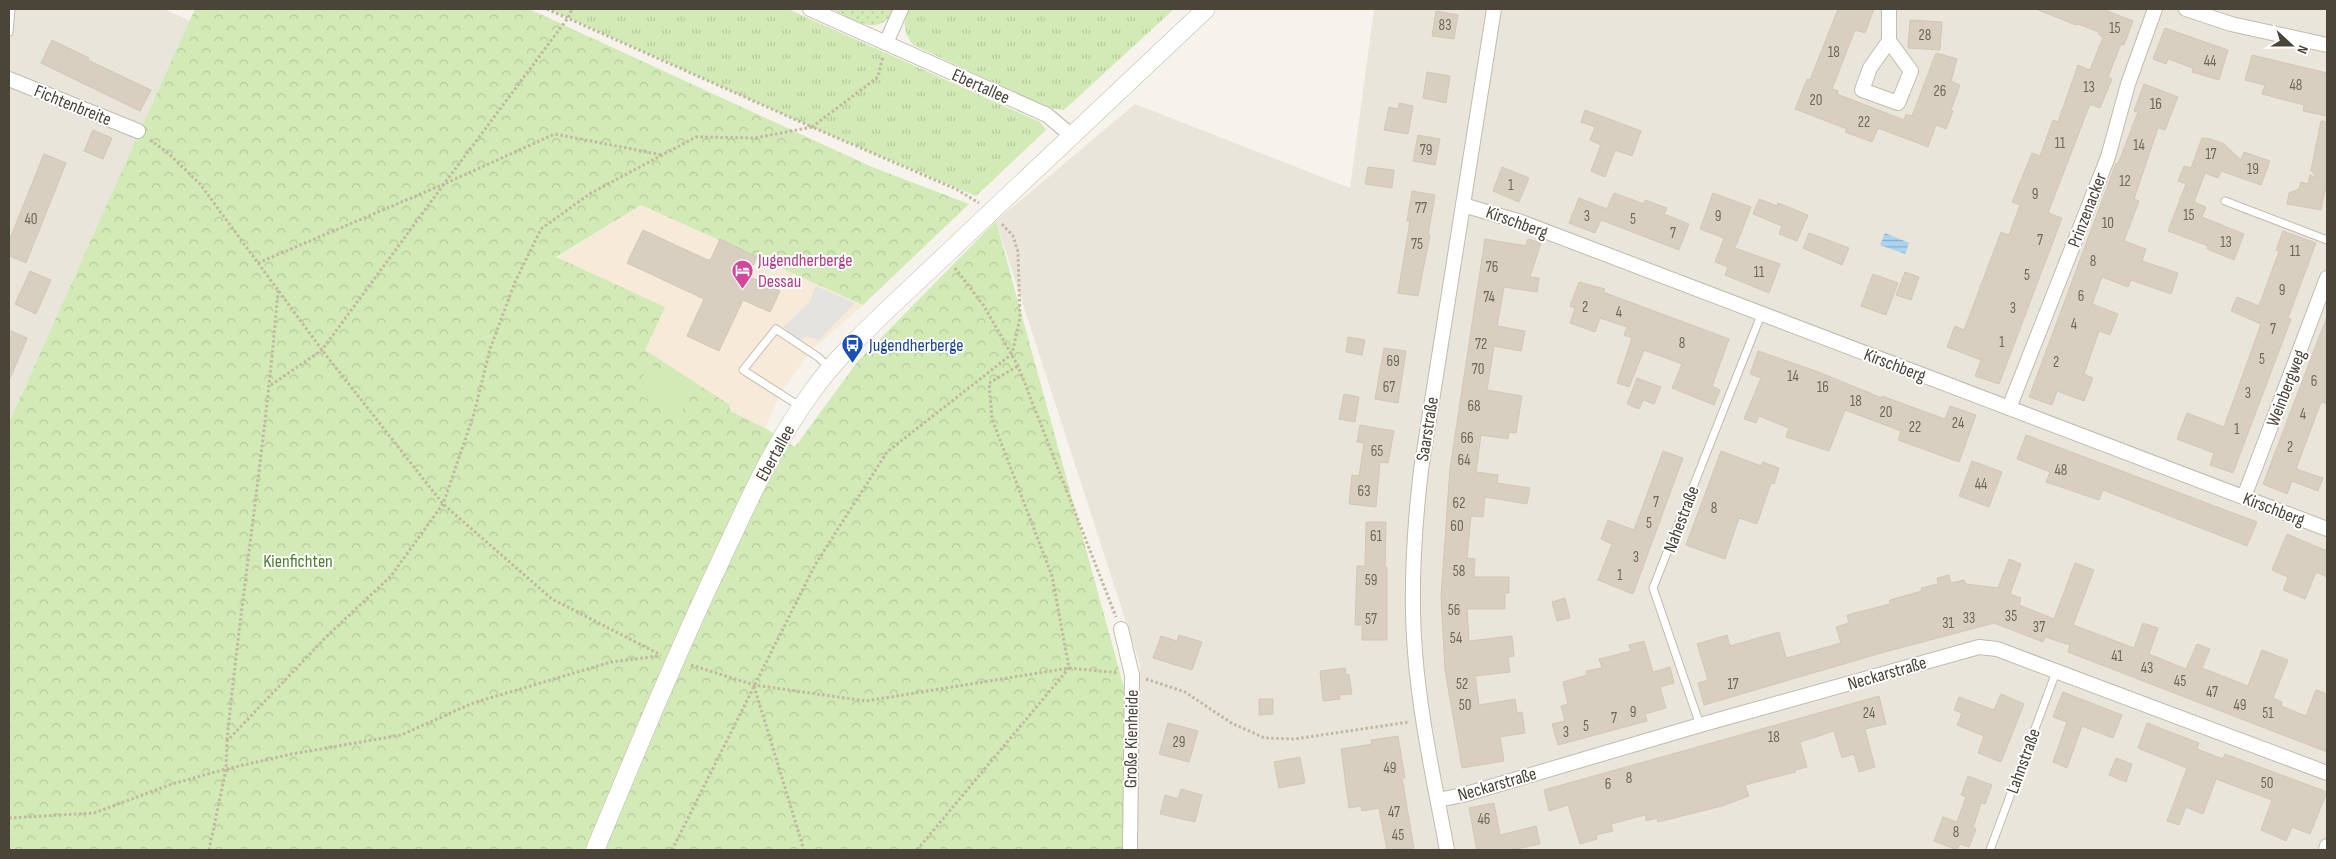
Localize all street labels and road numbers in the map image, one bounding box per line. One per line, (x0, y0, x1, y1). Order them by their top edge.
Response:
street label: Ebertallee (949, 64, 1013, 108)
street label: Fichtenbreite (31, 81, 114, 130)
street label: Prinzenacker (2064, 170, 2111, 250)
street label: Kirschberg (1483, 202, 1551, 243)
street label: Kirschberg (1861, 344, 1929, 387)
street label: Weinbergweg (2262, 347, 2311, 430)
street label: Saarstraße (1412, 395, 1443, 463)
street label: Ebertallee (751, 421, 799, 485)
street label: Nahestraße (1659, 483, 1704, 555)
street label: Kirschberg (2240, 488, 2308, 531)
street label: Neckarstraße (1845, 652, 1929, 695)
street label: Große Kienheide (1120, 690, 1143, 788)
street label: Lahnstraße (2002, 726, 2045, 797)
street label: Neckarstraße (1455, 763, 1539, 806)

